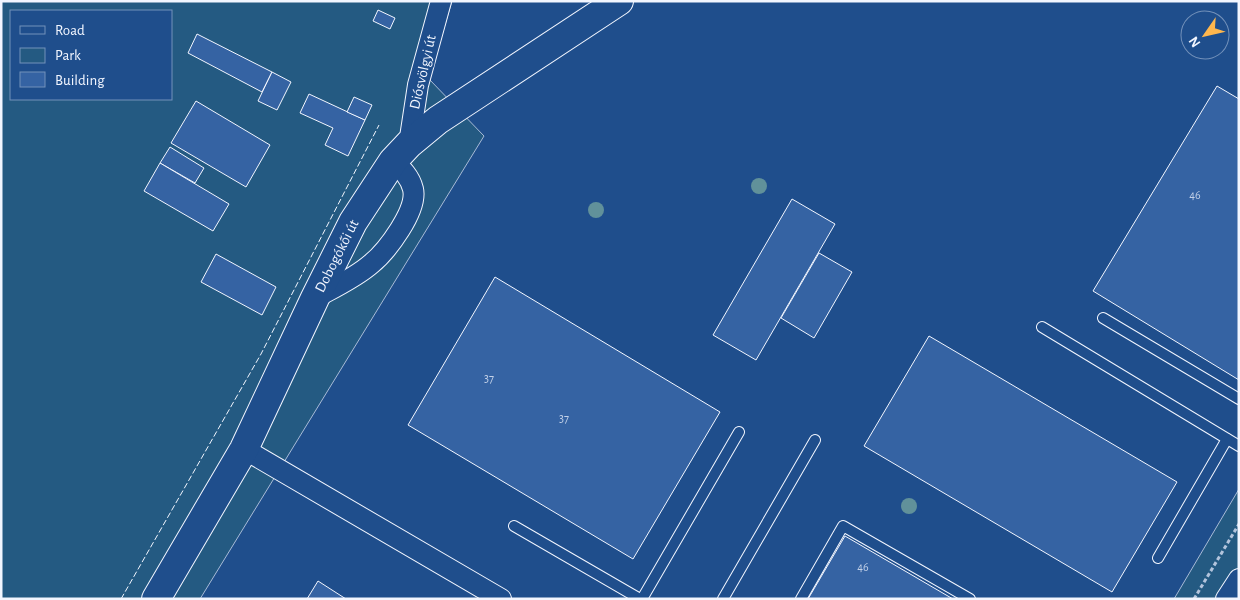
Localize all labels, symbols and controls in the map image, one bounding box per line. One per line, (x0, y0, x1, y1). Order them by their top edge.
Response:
legend (10, 10, 172, 100)
north arrow (1180, 10, 1230, 60)
text: Road (55, 23, 85, 38)
street label: Diósvölgyi út (407, 33, 439, 111)
text: N (1187, 34, 1204, 50)
text: Park (55, 48, 81, 63)
text: Building (55, 73, 105, 88)
house number: 46 (1189, 189, 1201, 201)
street label: Dobogókői út (312, 217, 362, 295)
house number: 37 (484, 372, 494, 384)
house number: 37 (559, 412, 569, 424)
house number: 46 (857, 561, 869, 573)

